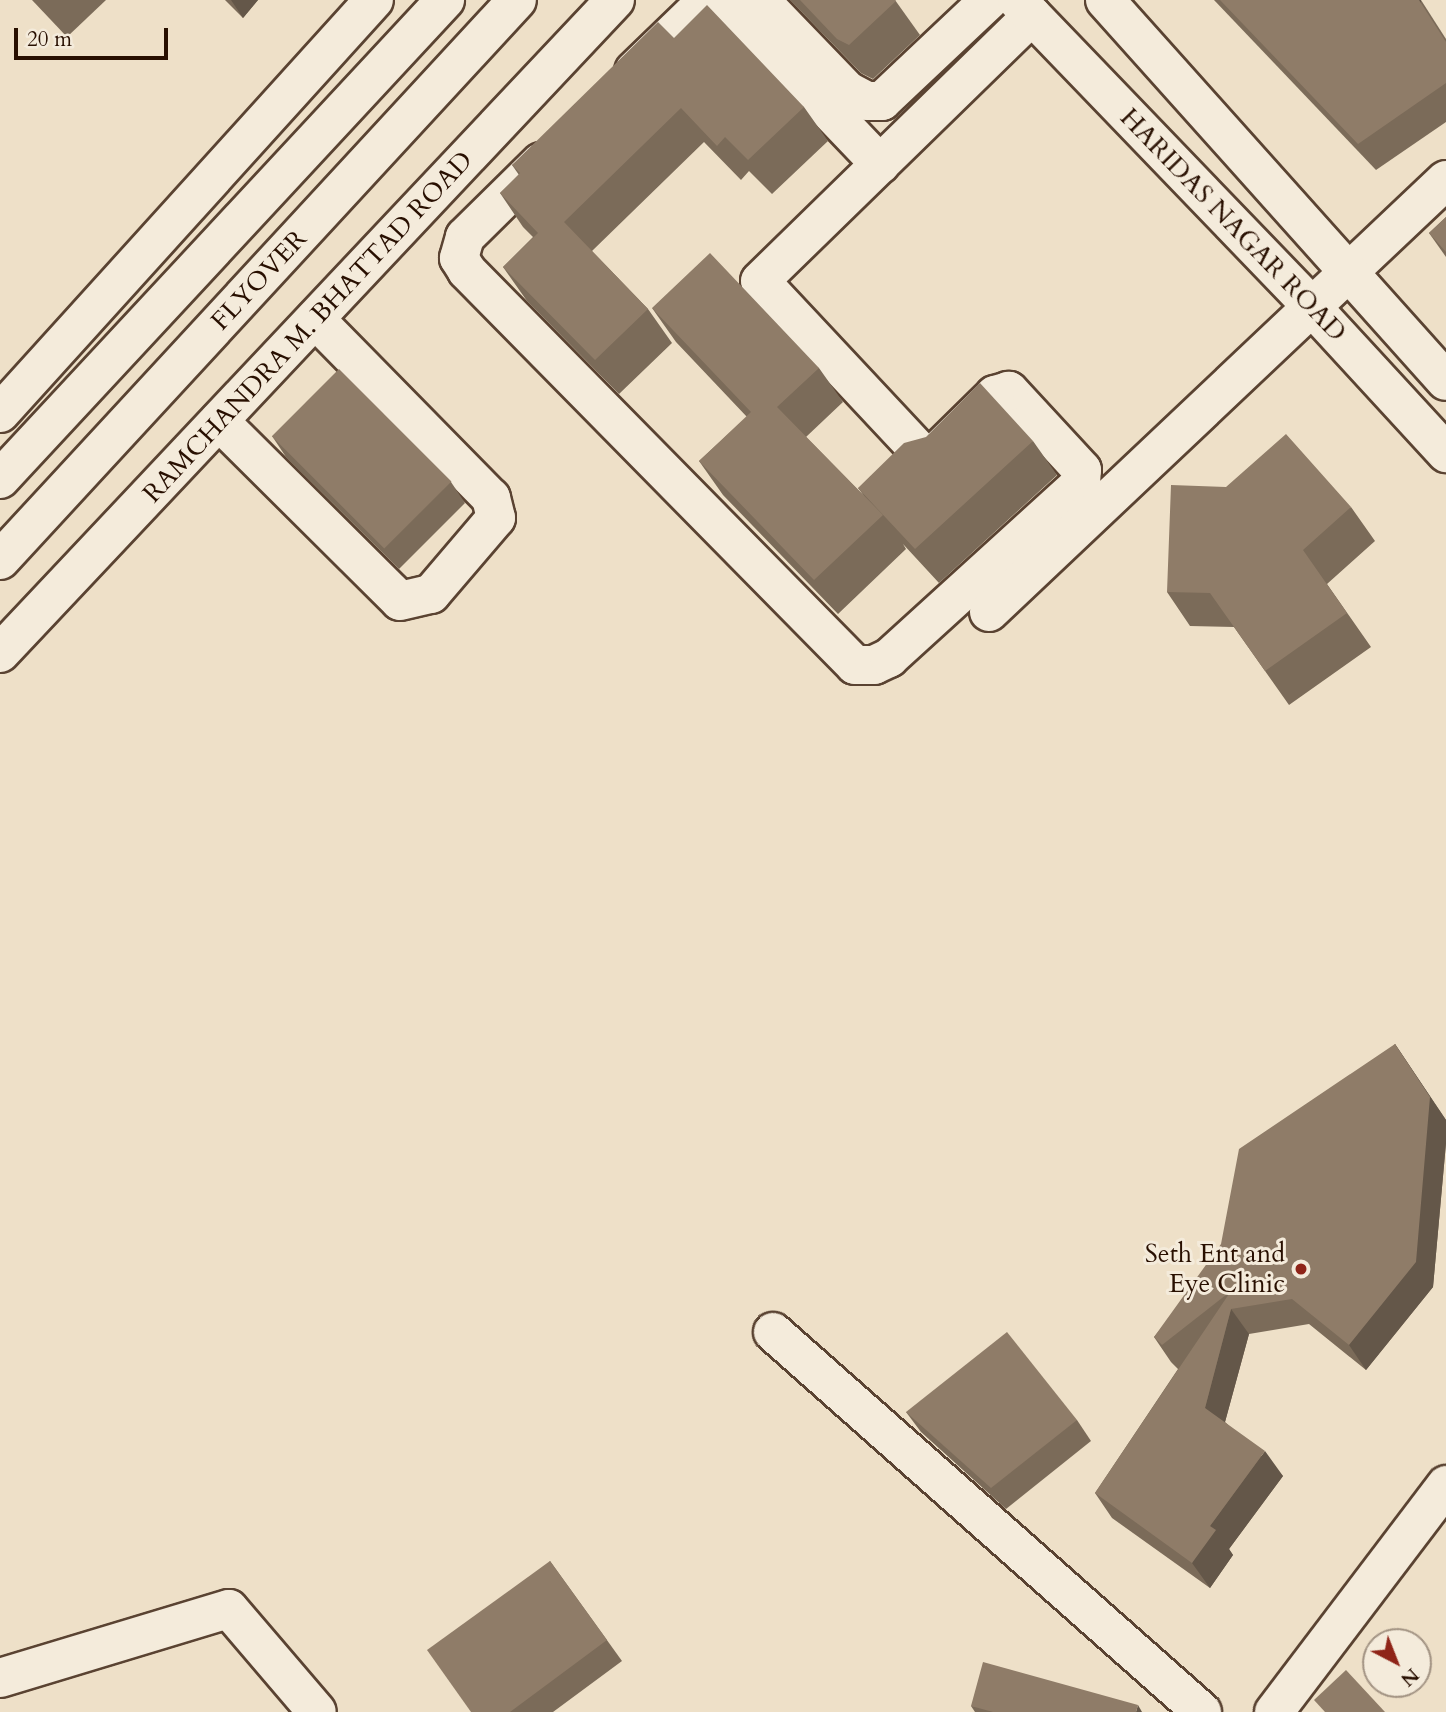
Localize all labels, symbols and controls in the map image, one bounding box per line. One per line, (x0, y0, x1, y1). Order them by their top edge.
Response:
scale bar (18, 14, 172, 58)
text: 20 m (27, 25, 72, 54)
street label: HARIDAS NAGAR ROAD (1114, 102, 1352, 348)
street label: RAMCHANDRA M. BHATTAD ROAD (137, 145, 479, 509)
street label: FLYOVER (205, 223, 313, 337)
place label: Seth Ent and Eye Clinic (1145, 1238, 1285, 1300)
marker: Seth Ent and Eye Clinic (1291, 1259, 1311, 1279)
north arrow (1362, 1628, 1432, 1698)
text: N (1395, 1662, 1425, 1692)

